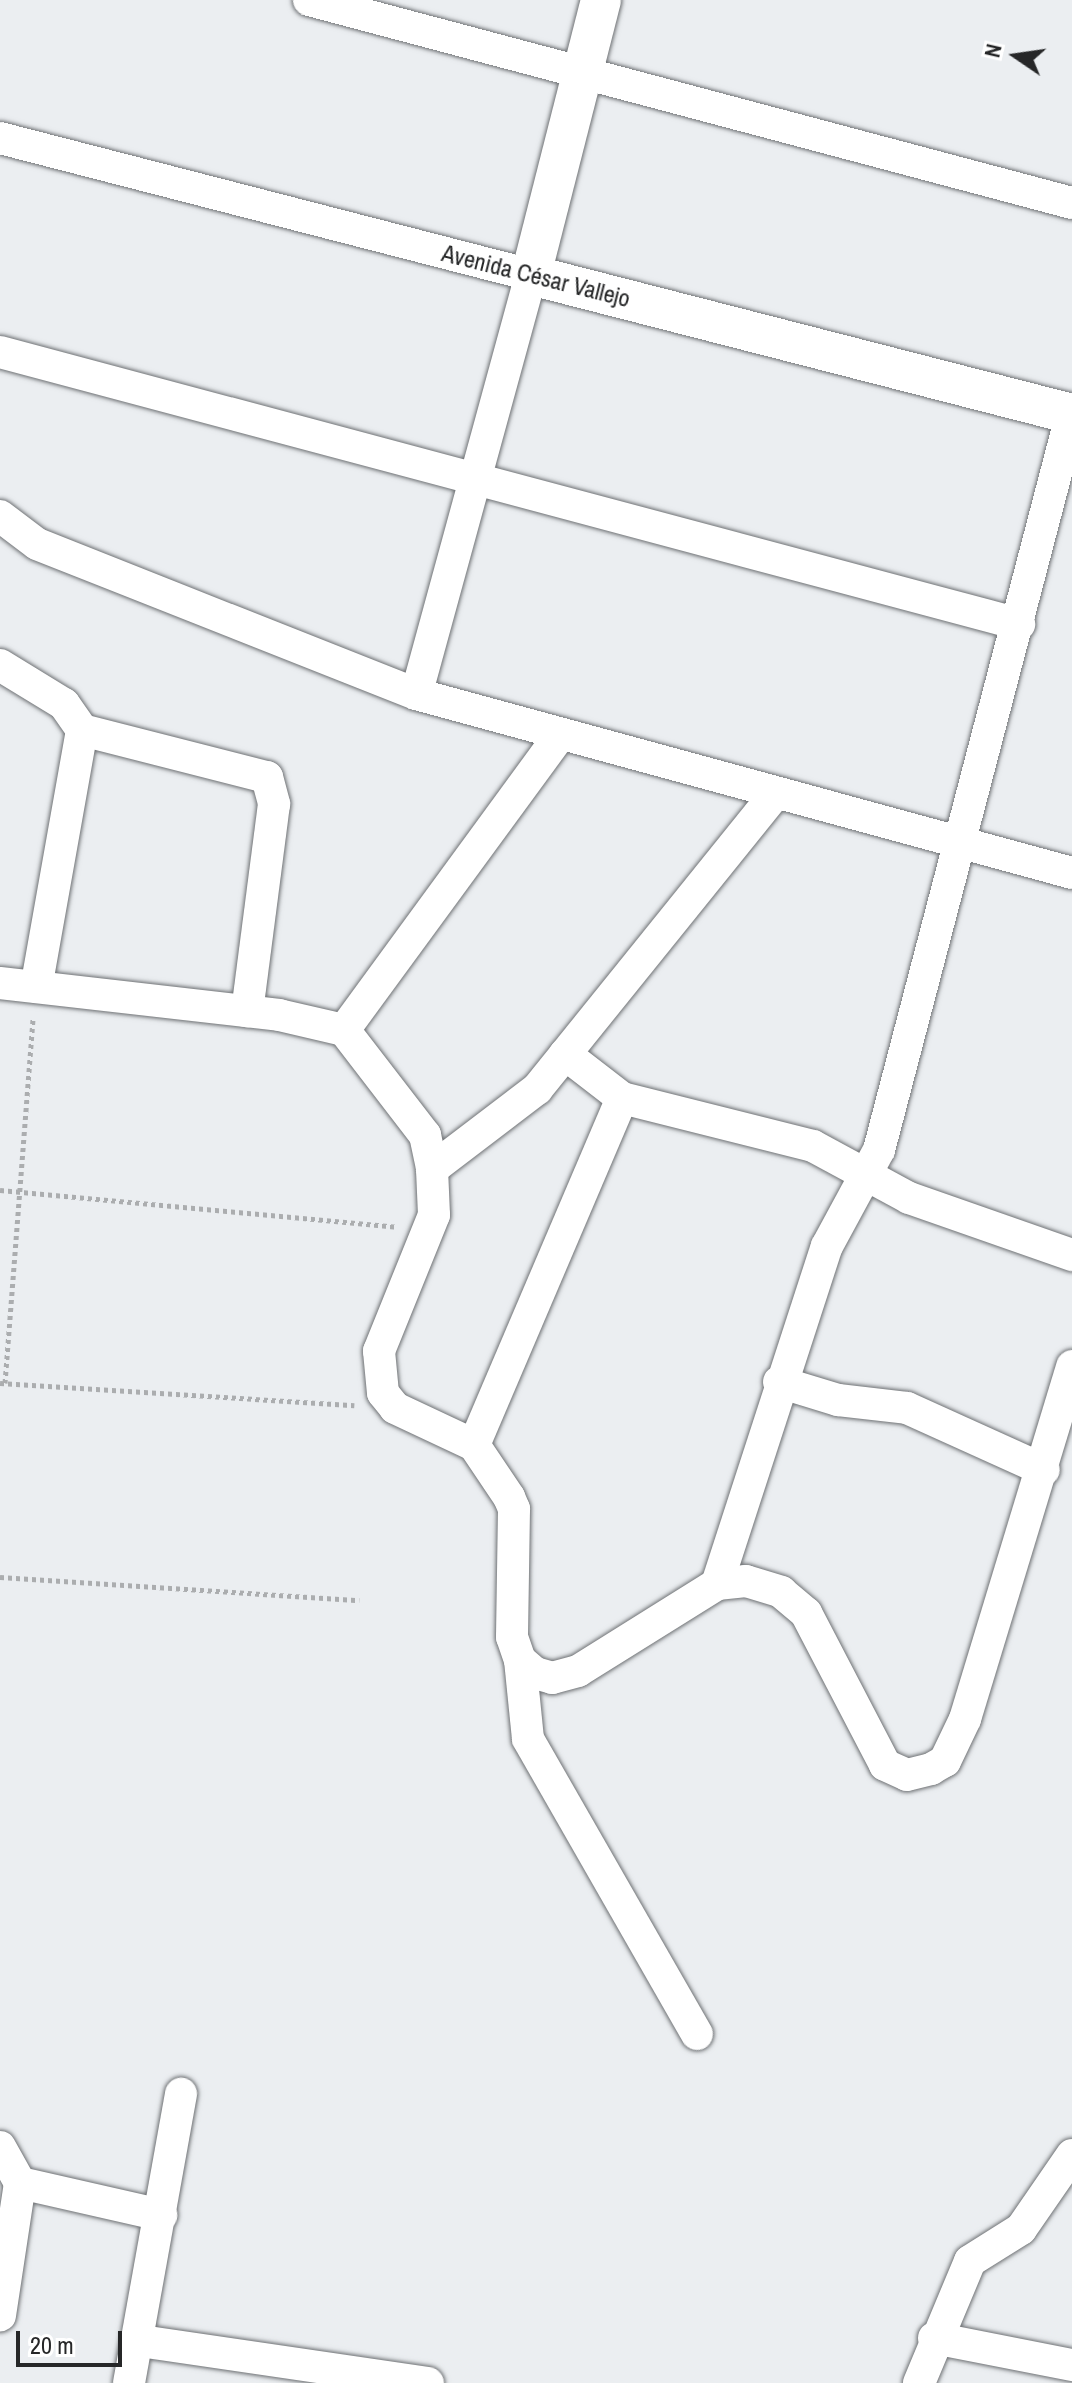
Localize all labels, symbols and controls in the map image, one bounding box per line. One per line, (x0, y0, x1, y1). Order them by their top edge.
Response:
north arrow (976, 16, 1056, 96)
text: N (977, 41, 1009, 60)
street label: Avenida César Vallejo (439, 239, 633, 313)
scale bar (20, 2315, 126, 2365)
text: 20 m (30, 2329, 74, 2361)

